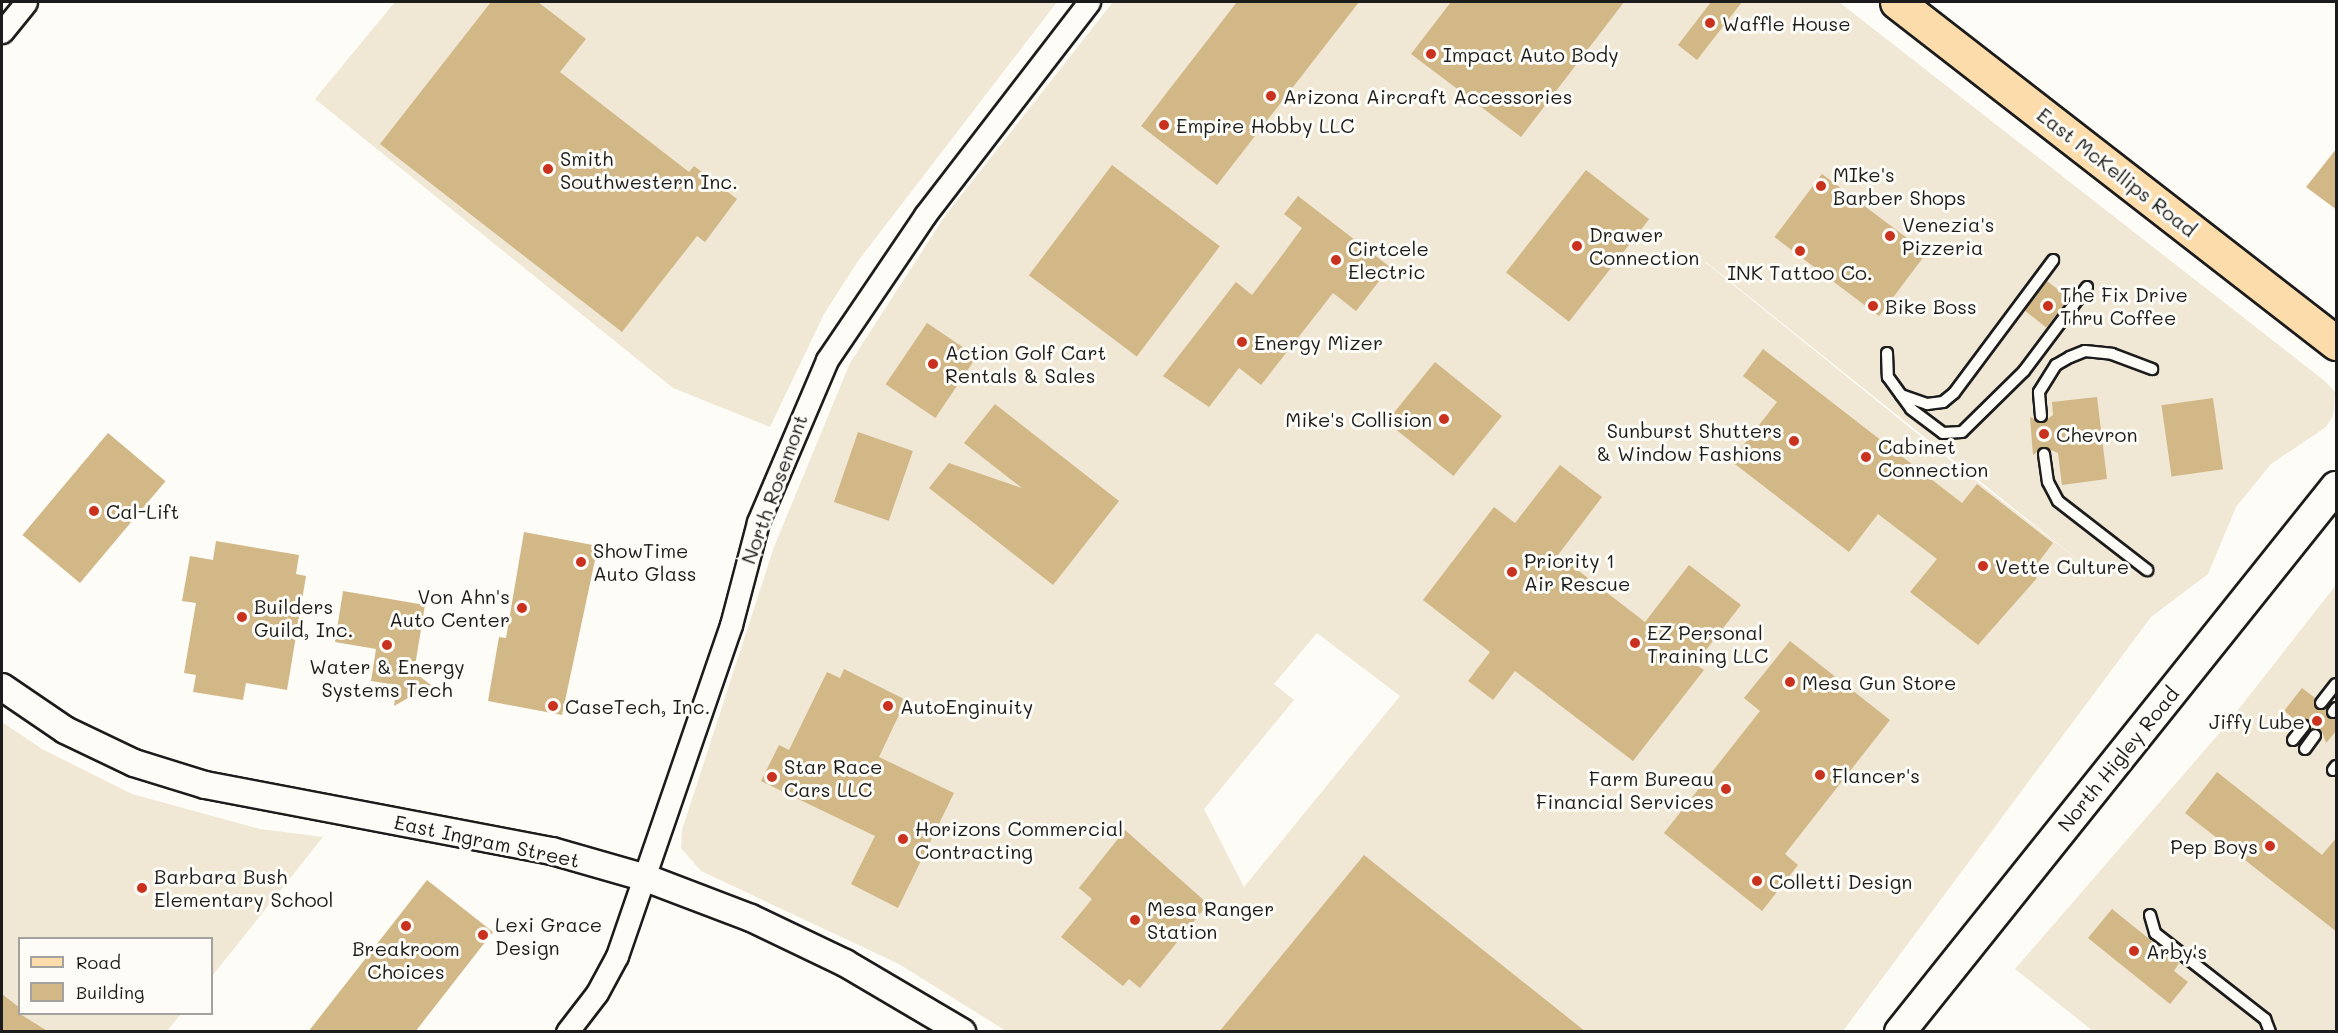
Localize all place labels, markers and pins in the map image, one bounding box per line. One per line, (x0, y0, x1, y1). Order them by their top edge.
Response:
place label: Waffle House (1722, 11, 1851, 35)
marker: Waffle House (1703, 16, 1717, 30)
place label: Impact Auto Body (1443, 42, 1619, 66)
marker: Impact Auto Body (1424, 47, 1438, 61)
place label: Arizona Aircraft Accessories (1283, 84, 1572, 108)
marker: Arizona Aircraft Accessories (1264, 89, 1278, 103)
place label: Empire Hobby LLC (1176, 113, 1354, 137)
marker: Empire Hobby LLC (1157, 118, 1171, 132)
place label: Smith Southwestern Inc. (560, 146, 738, 193)
marker: Smith Southwestern Inc. (541, 162, 555, 176)
place label: MIke's Barber Shops (1833, 162, 1966, 209)
marker: MIke's Barber Shops (1814, 179, 1828, 193)
place label: Venezia's Pizzeria (1902, 213, 1995, 260)
place label: Drawer Connection (1589, 222, 1699, 269)
marker: Venezia's Pizzeria (1883, 229, 1897, 243)
place label: Cirtcele Electric (1348, 237, 1429, 284)
marker: Drawer Connection (1570, 239, 1584, 253)
marker: INK Tattoo Co. (1793, 244, 1807, 258)
marker: Cirtcele Electric (1329, 253, 1343, 267)
place label: INK Tattoo Co. (1727, 260, 1873, 284)
place label: The Fix Drive Thru Coffee (2060, 282, 2188, 329)
place label: Bike Boss (1885, 294, 1977, 318)
marker: Bike Boss (1866, 299, 1880, 313)
marker: The Fix Drive Thru Coffee (2041, 299, 2055, 313)
place label: Energy Mizer (1254, 330, 1383, 354)
marker: Energy Mizer (1235, 335, 1249, 349)
place label: Action Golf Cart Rentals & Sales (945, 340, 1106, 387)
marker: Action Golf Cart Rentals & Sales (926, 357, 940, 371)
place label: Mike's Collision (1285, 407, 1432, 431)
marker: Mike's Collision (1437, 412, 1451, 426)
place label: Sunburst Shutters & Window Fashions (1597, 418, 1782, 465)
place label: Chevron (2056, 422, 2137, 446)
marker: Chevron (2037, 427, 2051, 441)
marker: Sunburst Shutters & Window Fashions (1787, 434, 1801, 448)
place label: Cabinet Connection (1878, 434, 1988, 481)
marker: Cabinet Connection (1859, 450, 1873, 464)
place label: Cal-Lift (106, 499, 179, 523)
marker: Cal-Lift (87, 504, 101, 518)
place label: ShowTime Auto Glass (593, 538, 697, 585)
place label: Priority 1 Air Rescue (1524, 548, 1630, 595)
place label: Vette Culture (1995, 554, 2129, 578)
marker: ShowTime Auto Glass (574, 555, 588, 569)
marker: Vette Culture (1976, 559, 1990, 573)
marker: Priority 1 Air Rescue (1505, 565, 1519, 579)
place label: Von Ahn's Auto Center (389, 584, 510, 631)
place label: Builders Guild, Inc. (254, 594, 353, 641)
marker: Von Ahn's Auto Center (515, 601, 529, 615)
marker: Builders Guild, Inc. (235, 610, 249, 624)
place label: EZ Personal Training LLC (1647, 620, 1768, 667)
marker: EZ Personal Training LLC (1628, 636, 1642, 650)
marker: Water & Energy Systems Tech (380, 638, 394, 652)
place label: Water & Energy Systems Tech (309, 654, 465, 701)
place label: Mesa Gun Store (1802, 670, 1956, 694)
marker: Mesa Gun Store (1783, 675, 1797, 689)
place label: CaseTech, Inc. (565, 694, 710, 718)
place label: AutoEnginuity (900, 694, 1033, 718)
marker: CaseTech, Inc. (546, 699, 560, 713)
marker: AutoEnginuity (881, 699, 895, 713)
place label: Jiffy Lube (2209, 709, 2305, 733)
marker: Jiffy Lube (2310, 714, 2324, 728)
place label: Star Race Cars LLC (784, 754, 882, 801)
place label: Flancer's (1832, 763, 1920, 787)
place label: Farm Bureau Financial Services (1536, 766, 1714, 813)
marker: Flancer's (1813, 768, 1827, 782)
marker: Star Race Cars LLC (765, 770, 779, 784)
marker: Farm Bureau Financial Services (1719, 782, 1733, 796)
place label: Horizons Commercial Contracting (915, 816, 1123, 863)
marker: Horizons Commercial Contracting (896, 832, 910, 846)
place label: Pep Boys (2170, 834, 2258, 858)
marker: Pep Boys (2263, 839, 2277, 853)
place label: Barbara Bush Elementary School (154, 864, 333, 911)
place label: Colletti Design (1769, 869, 1912, 893)
marker: Colletti Design (1750, 874, 1764, 888)
marker: Barbara Bush Elementary School (135, 881, 149, 895)
place label: Mesa Ranger Station (1147, 897, 1274, 944)
place label: Lexi Grace Design (495, 912, 602, 959)
marker: Mesa Ranger Station (1128, 913, 1142, 927)
marker: Breakroom Choices (399, 919, 413, 933)
marker: Lexi Grace Design (476, 928, 490, 942)
place label: Breakroom Choices (352, 936, 460, 983)
place label: Arby's (2146, 939, 2207, 963)
marker: Arby's (2127, 944, 2141, 958)

